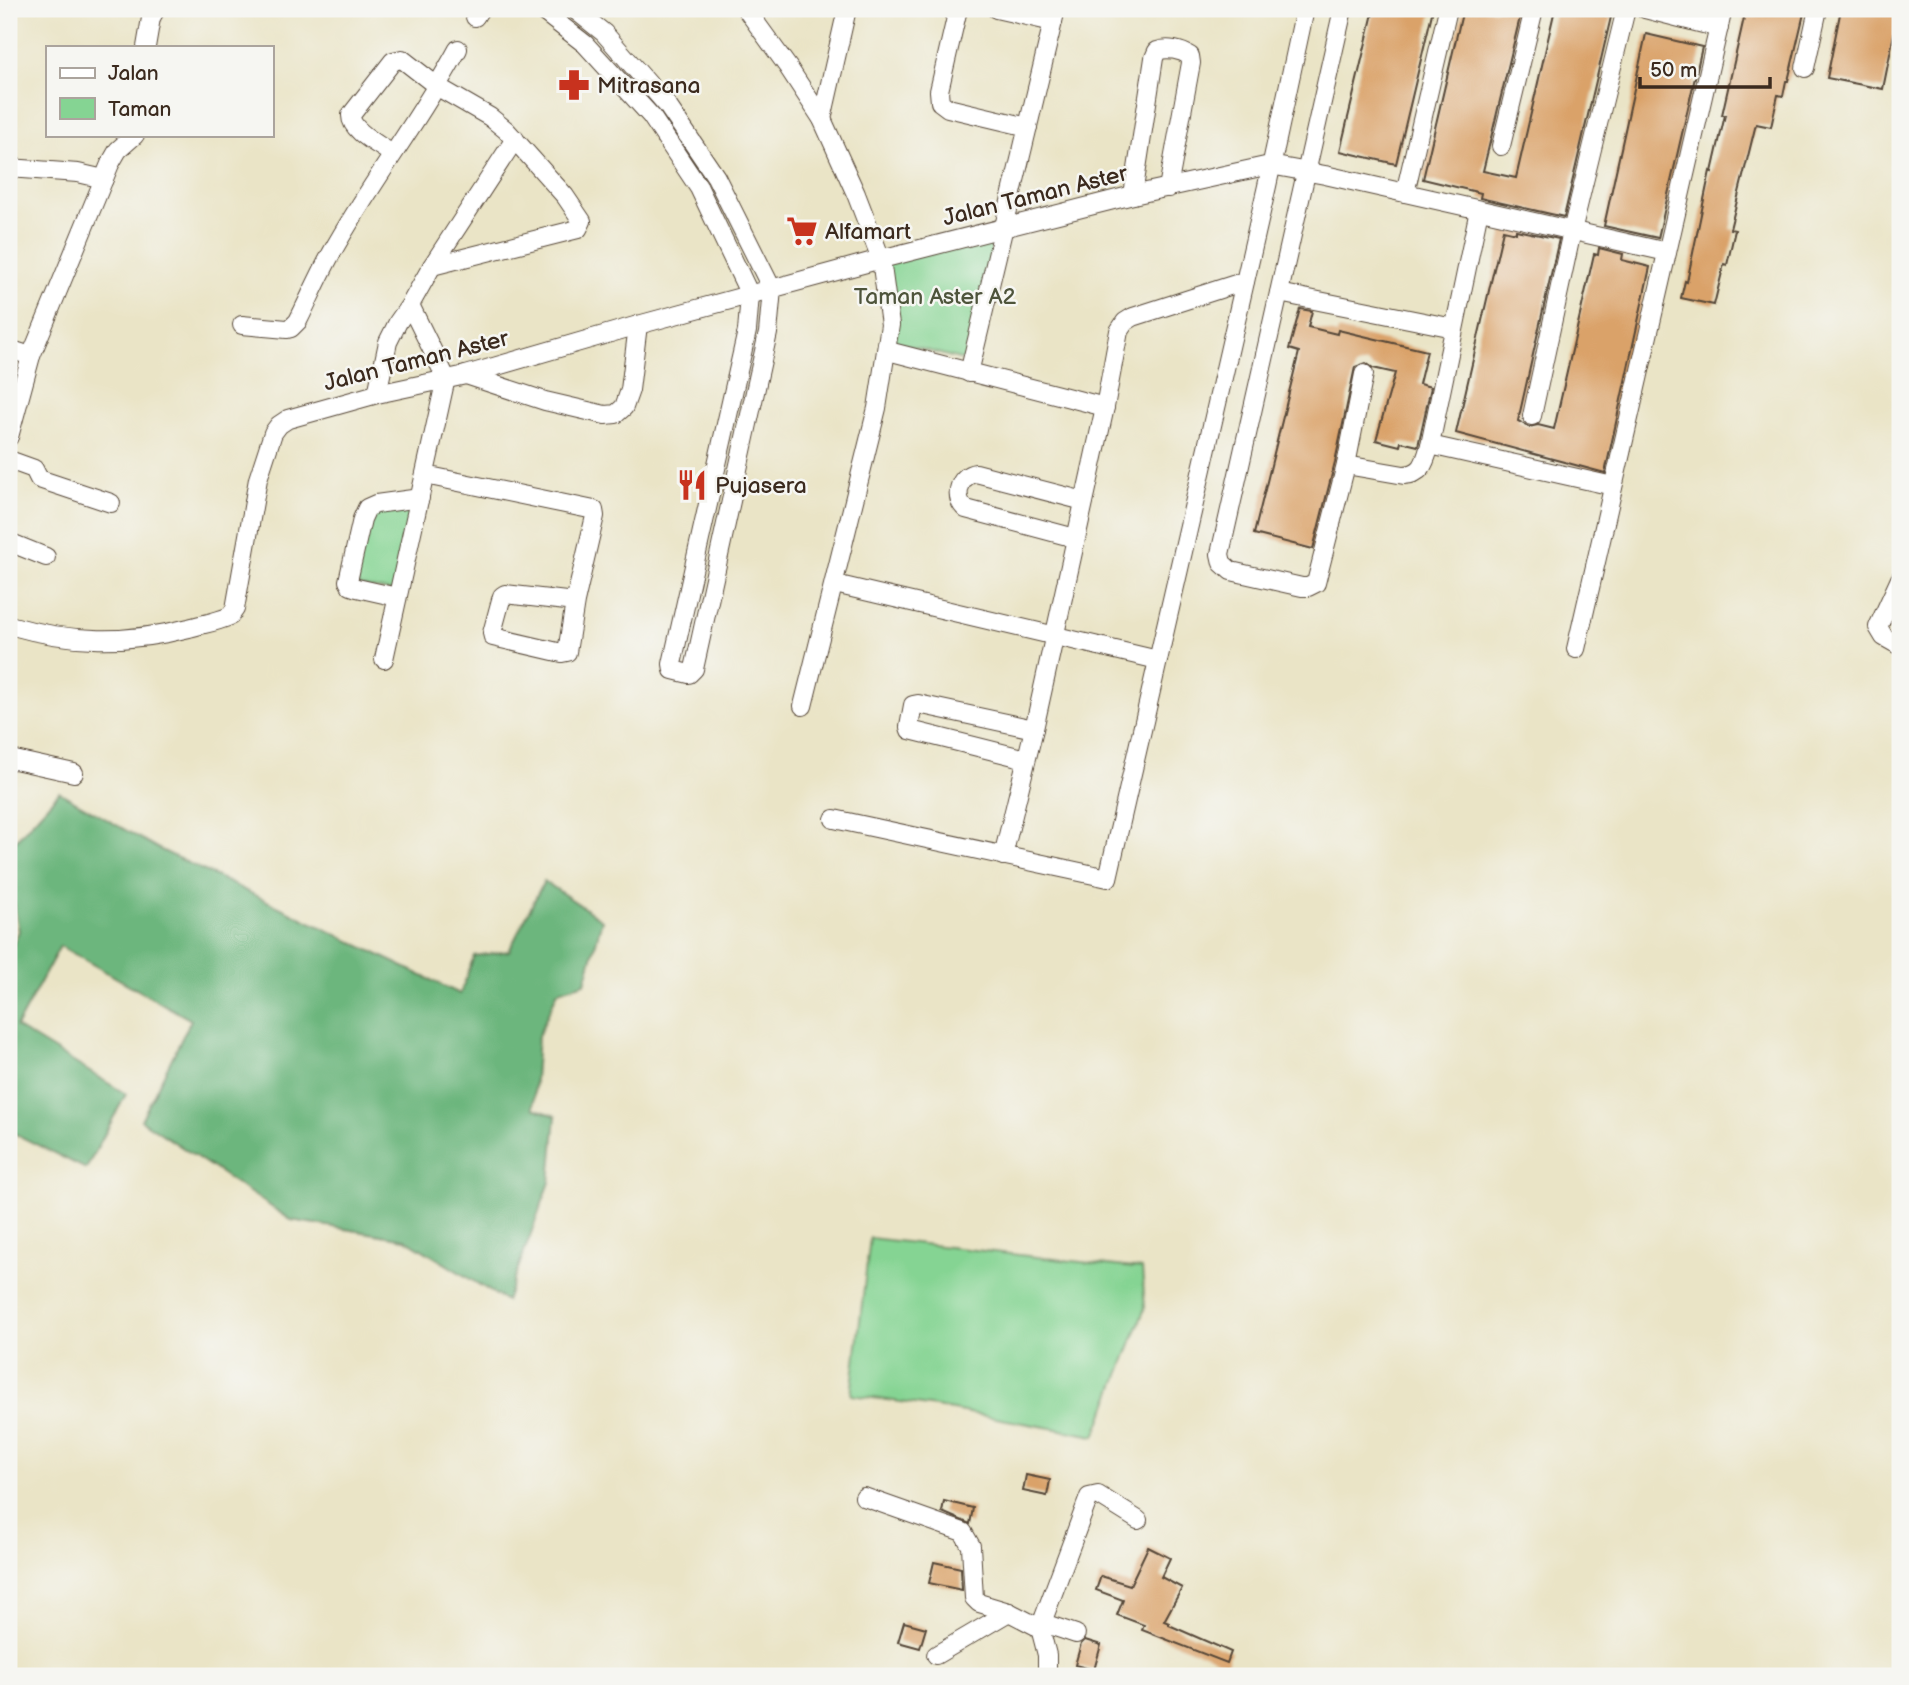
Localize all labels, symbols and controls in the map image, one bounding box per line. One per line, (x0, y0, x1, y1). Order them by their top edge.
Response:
legend (46, 46, 273, 136)
scale bar (1640, 46, 1769, 90)
text: 50 m (1650, 58, 1697, 83)
text: Jalan (108, 61, 159, 86)
pharmacy icon: Mitrasana (557, 68, 591, 102)
place label: Mitrasana (597, 72, 701, 100)
text: Taman (108, 97, 171, 122)
street label: Jalan Taman Aster (940, 159, 1131, 232)
supermarket icon: Alfamart (785, 214, 819, 248)
place label: Alfamart (825, 218, 911, 246)
park label: Taman Aster A2 (854, 283, 1017, 311)
street label: Jalan Taman Aster (321, 324, 512, 397)
restaurant icon: Pujasera (675, 468, 709, 502)
place label: Pujasera (715, 472, 807, 500)

